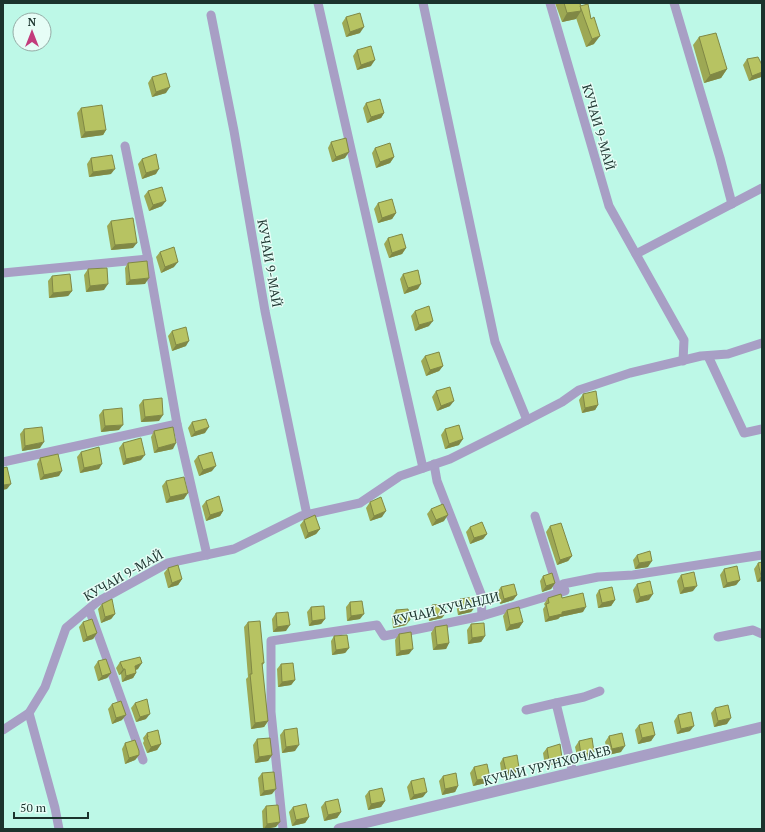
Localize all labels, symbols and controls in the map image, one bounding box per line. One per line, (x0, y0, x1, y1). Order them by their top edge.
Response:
north arrow (12, 12, 52, 52)
text: N (28, 15, 37, 29)
street label: КУЧАИ 9-МАЙ (578, 82, 620, 173)
street label: КУЧАИ 9-МАЙ (253, 218, 287, 309)
street label: КУЧАИ 9-МАЙ (80, 545, 166, 605)
street label: КУЧАИ ХУЧАНДИ (391, 587, 501, 629)
street label: КУЧАИ УРУНХОЧАЕВ (481, 740, 613, 790)
scale bar (14, 794, 88, 820)
text: 50 m (20, 800, 47, 815)

